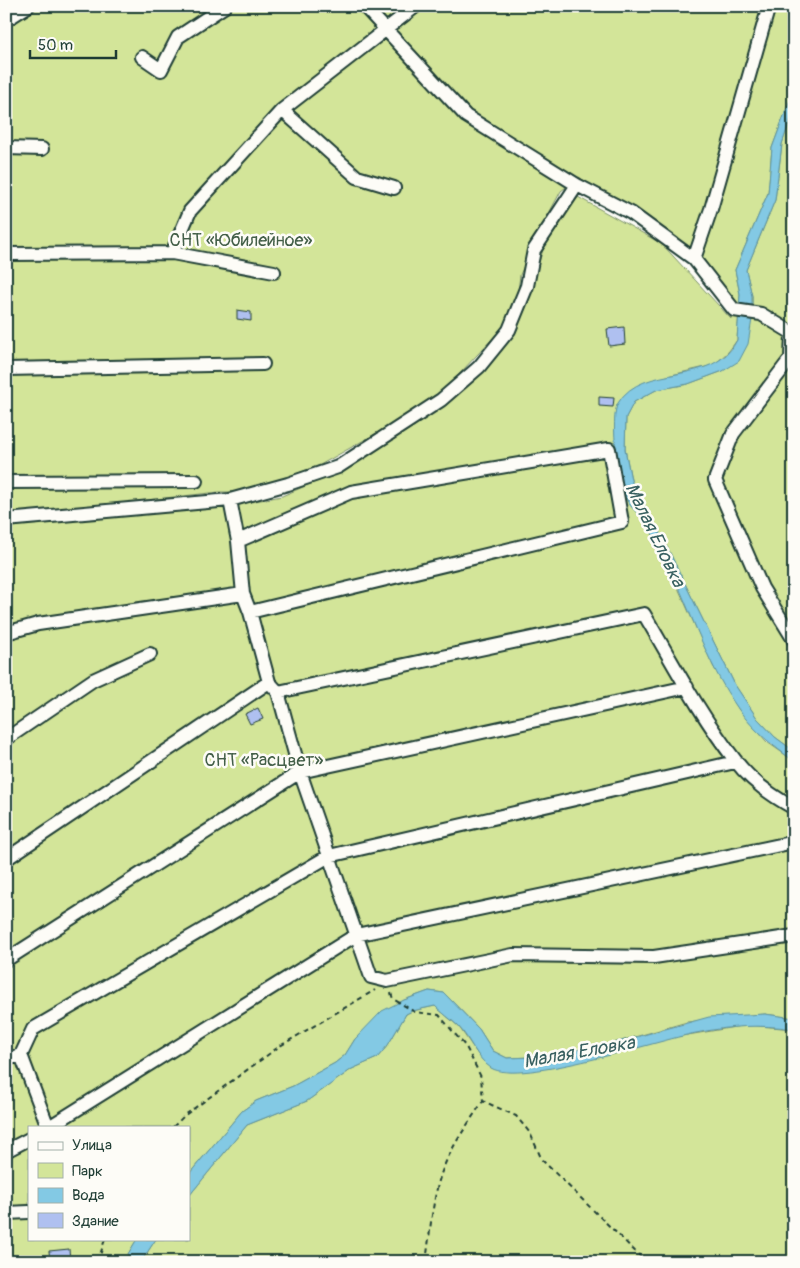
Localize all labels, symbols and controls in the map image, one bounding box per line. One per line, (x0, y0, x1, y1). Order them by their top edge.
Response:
scale bar (30, 28, 116, 60)
text: 50 m (38, 36, 73, 55)
park label: СНТ «Юбилейное» (170, 229, 312, 252)
water label: Малая Еловка (620, 479, 691, 592)
park label: СНТ «Расцвет» (205, 749, 323, 772)
water label: Малая Еловка (522, 1030, 638, 1074)
legend (28, 1126, 190, 1240)
text: Улица (72, 1136, 112, 1155)
text: Парк (72, 1162, 103, 1181)
text: Вода (72, 1186, 105, 1205)
text: Здание (72, 1212, 119, 1231)

